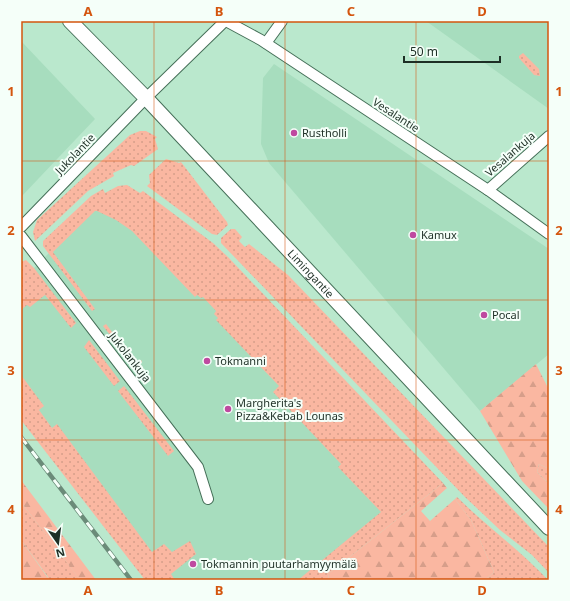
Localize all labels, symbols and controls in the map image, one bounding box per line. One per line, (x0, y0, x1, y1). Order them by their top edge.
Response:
text: A (84, 2, 93, 20)
text: B (215, 2, 223, 20)
text: C (347, 2, 355, 20)
text: D (477, 2, 487, 20)
scale bar (404, 38, 500, 64)
text: 50 m (410, 43, 438, 60)
text: 1 (7, 82, 15, 100)
text: 1 (555, 82, 563, 100)
street label: Vesalantie (370, 94, 423, 135)
place label: Rustholli (302, 125, 347, 140)
marker: Rustholli (289, 128, 299, 138)
street label: Vesalankuja (482, 128, 538, 179)
street label: Jukolantie (51, 130, 98, 178)
text: 2 (7, 221, 15, 239)
text: 2 (555, 221, 563, 239)
place label: Kamux (421, 227, 457, 242)
marker: Kamux (408, 230, 418, 240)
street label: Limingantie (285, 246, 337, 301)
place label: Pocal (492, 307, 520, 322)
marker: Pocal (479, 310, 489, 320)
street label: Jukolankuja (105, 328, 155, 385)
place label: Tokmanni (215, 353, 266, 368)
marker: Tokmanni (202, 356, 212, 366)
text: 3 (7, 361, 15, 379)
text: 3 (555, 361, 563, 379)
place label: Margherita's Pizza&Kebab Lounas (236, 395, 343, 423)
marker: Margherita's Pizza&Kebab Lounas (223, 404, 233, 414)
text: 4 (7, 500, 15, 518)
text: 4 (555, 500, 563, 518)
north arrow (38, 523, 78, 563)
text: N (54, 545, 67, 562)
place label: Tokmannin puutarhamyymälä (201, 556, 356, 571)
marker: Tokmannin puutarhamyymälä (188, 559, 198, 569)
text: A (84, 581, 93, 599)
text: B (215, 581, 223, 599)
text: C (347, 581, 355, 599)
text: D (477, 581, 487, 599)

